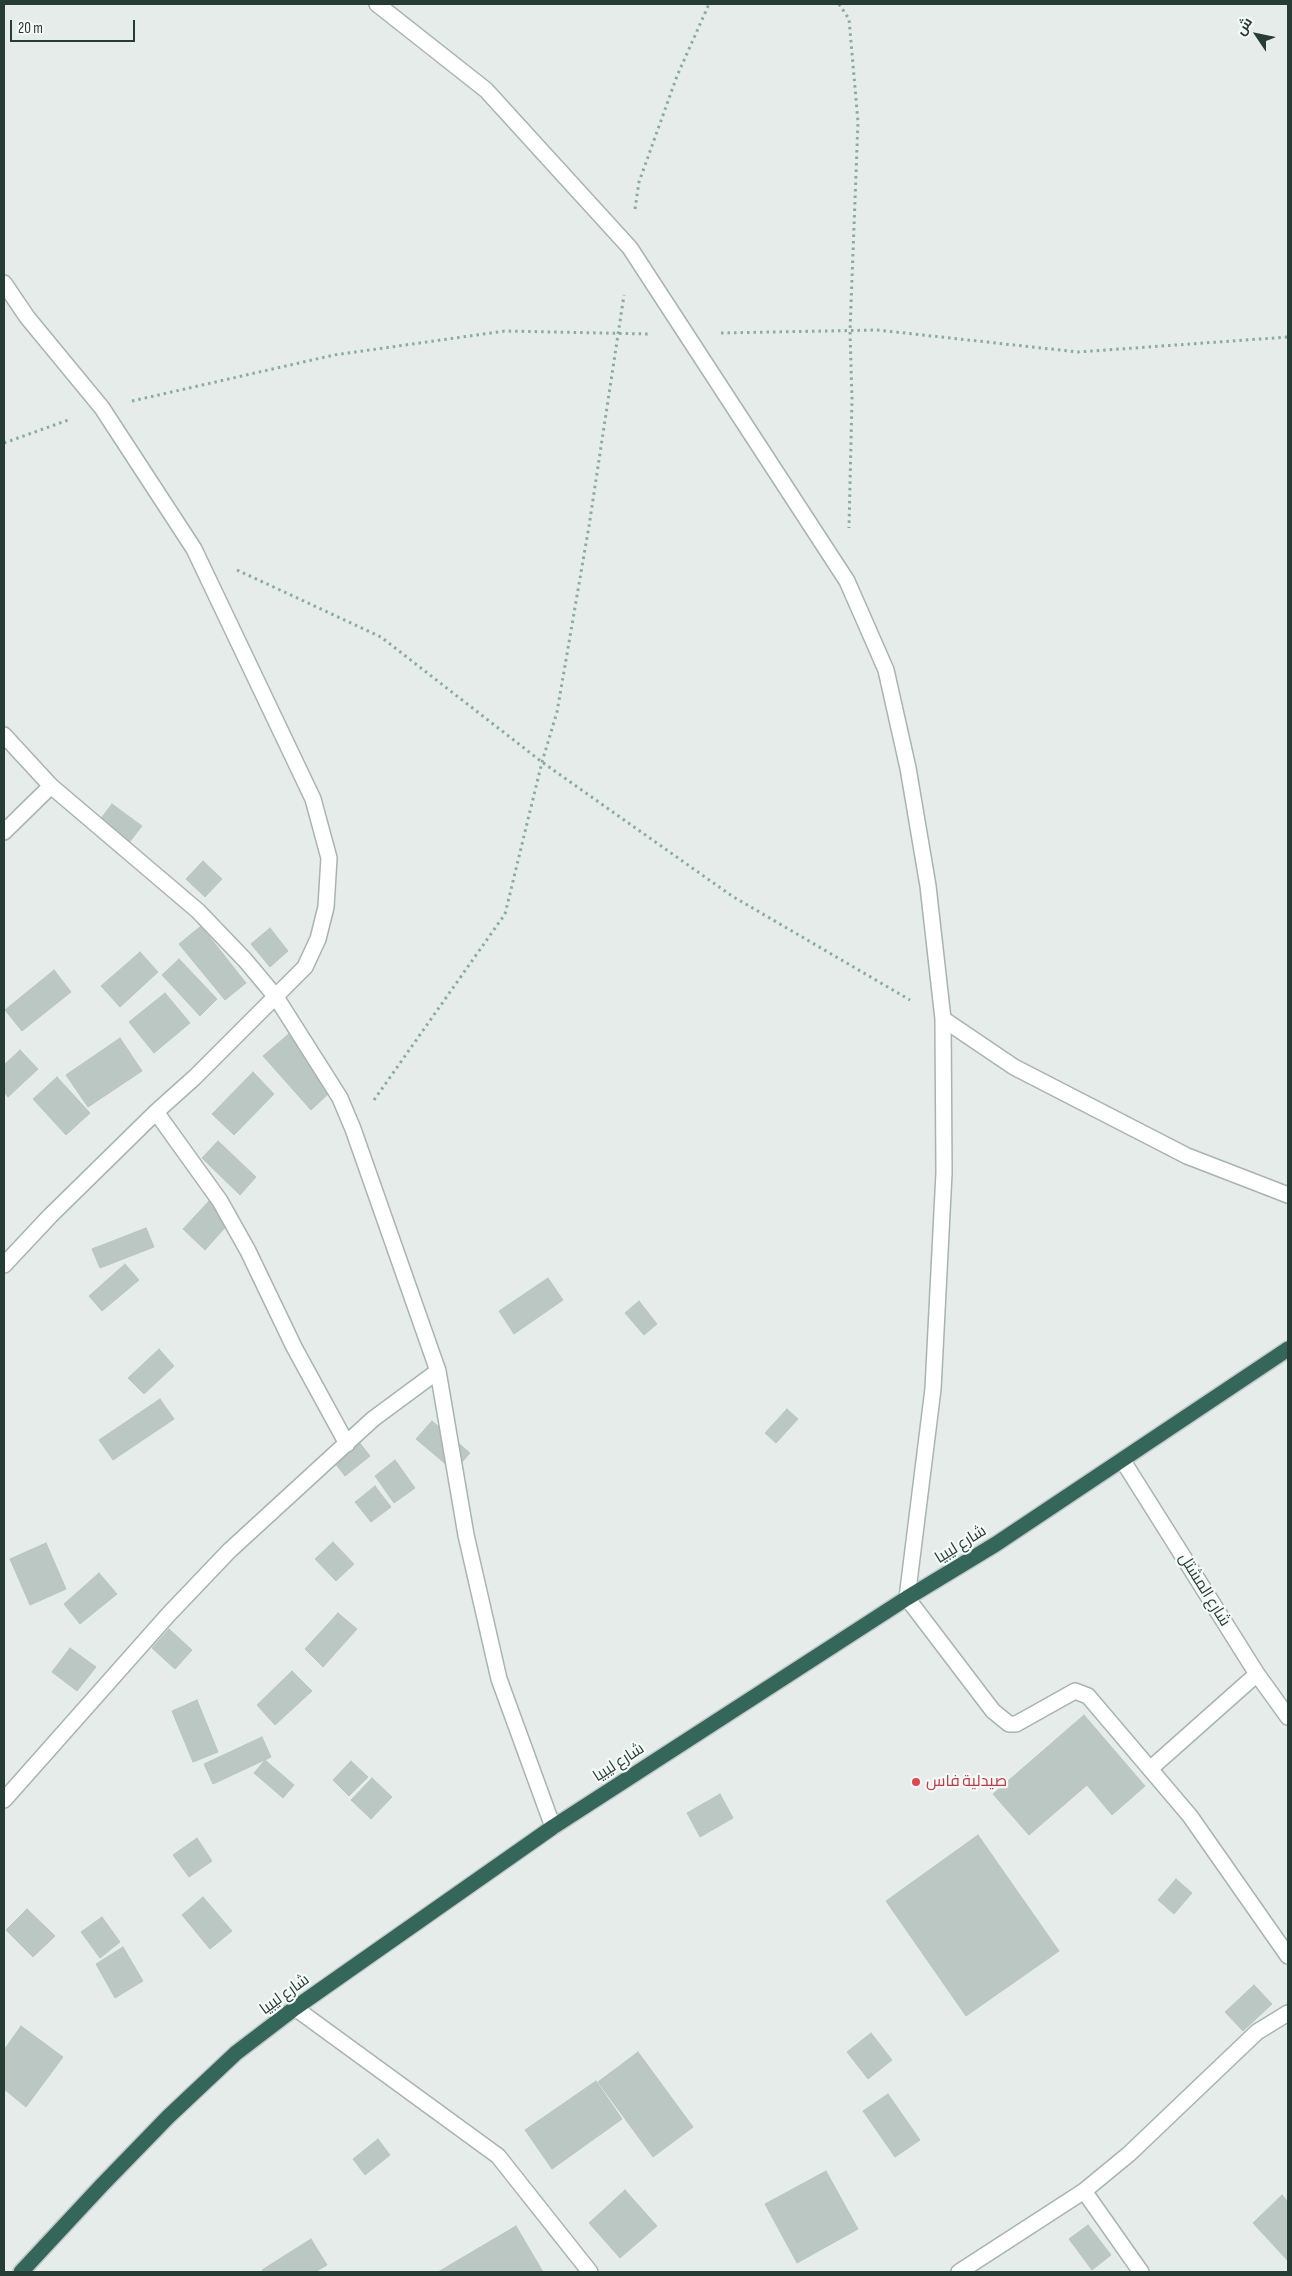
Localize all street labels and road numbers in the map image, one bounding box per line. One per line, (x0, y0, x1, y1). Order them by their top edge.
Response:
street label: شارع ليبيا (932, 1522, 990, 1568)
street label: شارع المشتل (1174, 1550, 1234, 1630)
street label: شارع ليبيا (590, 1739, 648, 1787)
street label: شارع ليبيا (256, 1971, 314, 2019)

